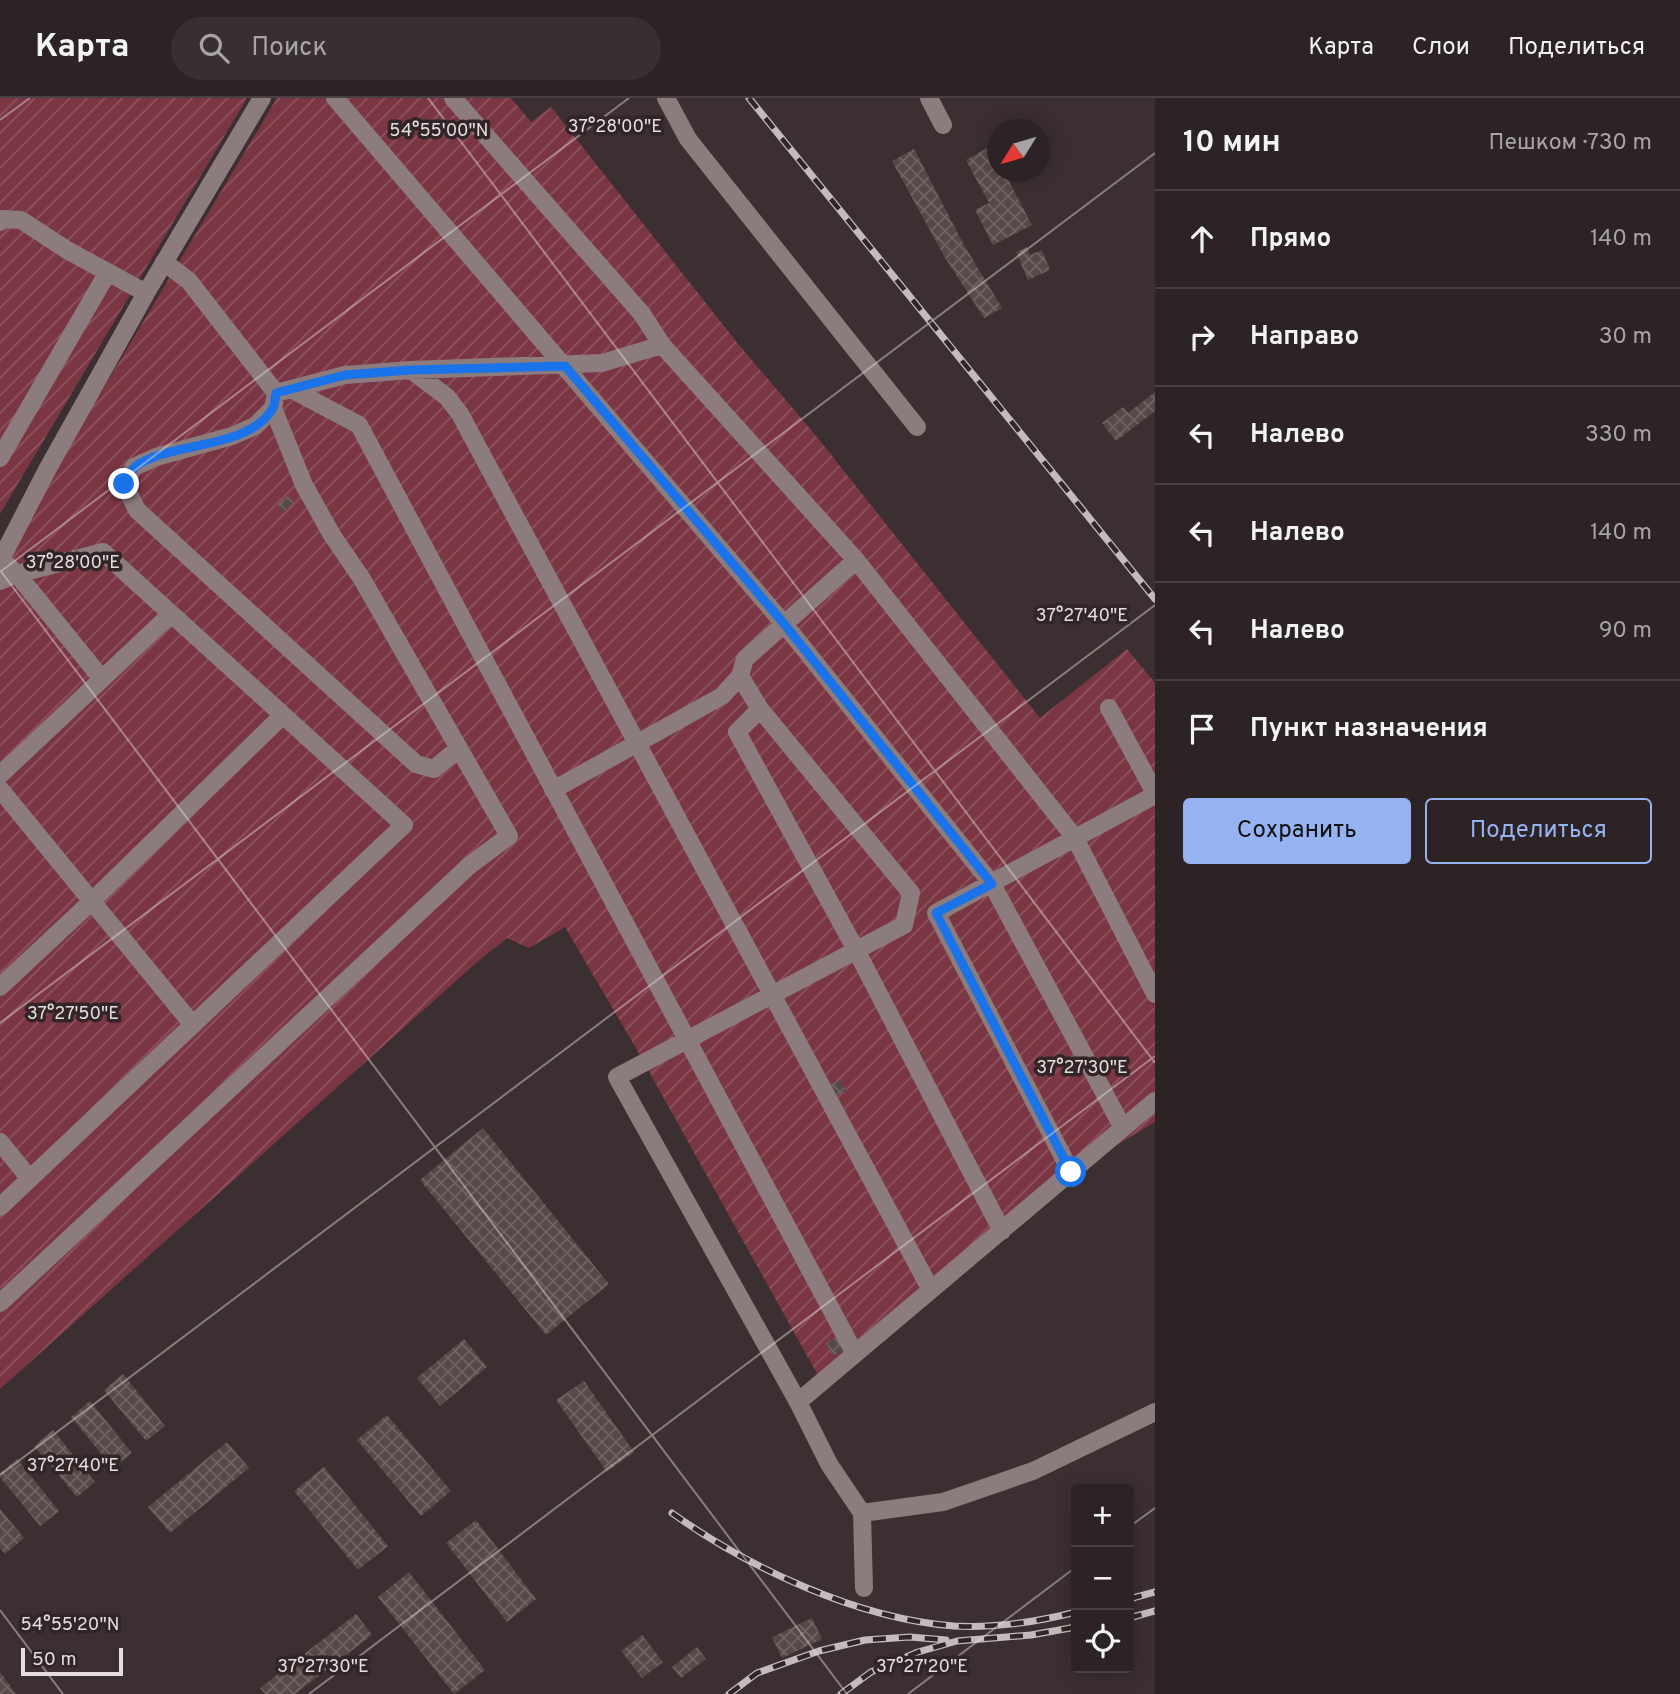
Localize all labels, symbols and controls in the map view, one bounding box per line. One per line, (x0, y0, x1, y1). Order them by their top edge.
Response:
search box (171, 17, 661, 80)
text: Карта (35, 27, 129, 69)
icon: search (195, 29, 233, 67)
text: Поиск (251, 32, 327, 65)
text: Карта (1308, 33, 1374, 63)
text: Слои (1412, 33, 1470, 63)
text: Поделиться (1508, 33, 1645, 63)
text: 37°28'00"E (568, 116, 662, 139)
north arrow (987, 119, 1050, 182)
text: 54°55'00"N (389, 120, 489, 143)
text: 10 мин (1183, 125, 1281, 162)
text: Пешком · 730 m (1489, 129, 1652, 158)
icon: ahead (1183, 220, 1221, 258)
text: Прямо (1250, 223, 1331, 256)
text: 140 m (1590, 225, 1652, 254)
icon: right (1183, 318, 1221, 356)
text: Направо (1250, 321, 1359, 354)
text: 30 m (1599, 323, 1652, 352)
icon: left (1183, 416, 1221, 454)
text: Налево (1250, 419, 1345, 452)
text: 330 m (1585, 421, 1652, 450)
route end (108, 468, 139, 499)
icon: left (1183, 514, 1221, 552)
text: Налево (1250, 517, 1345, 550)
text: 140 m (1590, 519, 1652, 548)
text: 37°28'00"E (26, 552, 120, 575)
text: 37°27'40"E (1036, 605, 1128, 628)
icon: left (1183, 612, 1221, 650)
text: Налево (1250, 615, 1345, 648)
text: 90 m (1599, 617, 1652, 646)
icon: arrive (1183, 710, 1221, 748)
text: Пункт назначения (1250, 713, 1488, 746)
button: Сохранить (1183, 798, 1411, 864)
button: Поделиться (1425, 798, 1652, 864)
text: 37°27'50"E (27, 1003, 119, 1026)
text: 37°27'30"E (1036, 1057, 1128, 1080)
route start (1055, 1156, 1086, 1187)
text: 37°27'40"E (27, 1455, 119, 1478)
map controls (1071, 1484, 1134, 1673)
button: + (1071, 1484, 1134, 1547)
button: − (1071, 1547, 1134, 1610)
button: locate (1071, 1610, 1134, 1673)
text: 54°55'20"N (21, 1614, 119, 1637)
scale bar (21, 1645, 122, 1677)
text: 50 m (32, 1648, 77, 1672)
text: 37°27'30"E (277, 1656, 369, 1679)
text: 37°27'20"E (876, 1656, 968, 1679)

